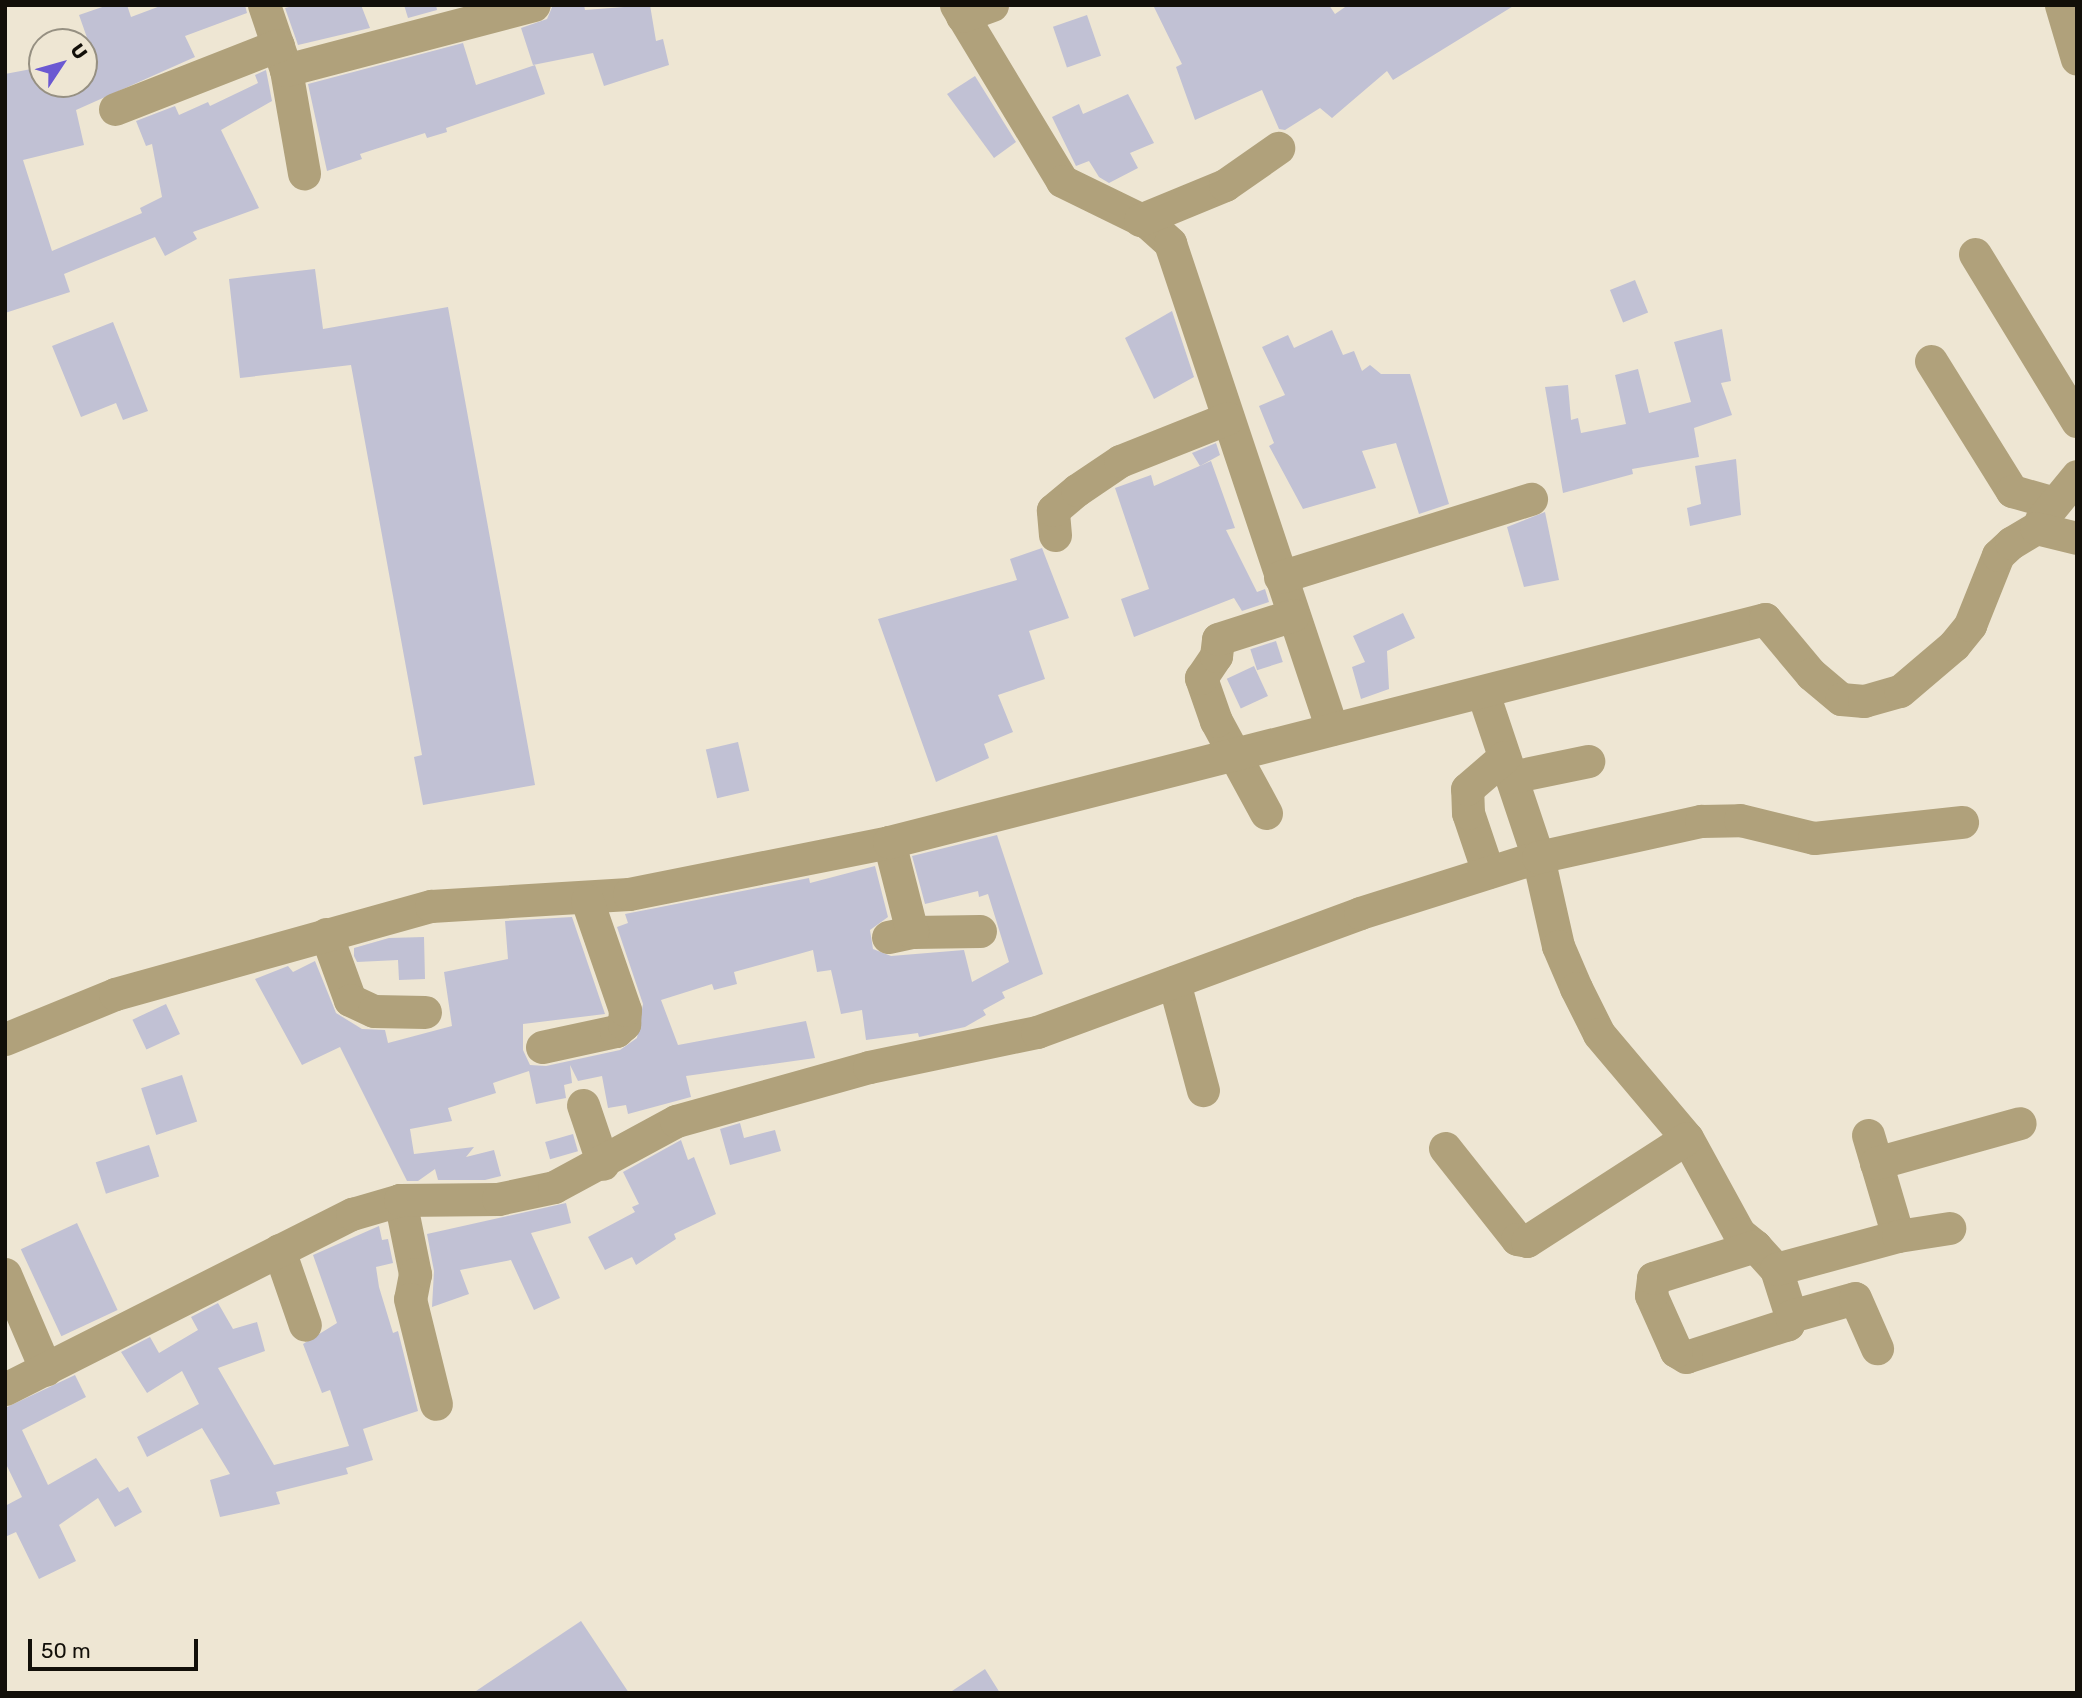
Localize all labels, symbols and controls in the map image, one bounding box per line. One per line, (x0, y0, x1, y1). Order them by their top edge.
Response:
north arrow (28, 28, 98, 98)
text: U (65, 39, 92, 64)
scale bar (32, 1624, 201, 1668)
text: 50 m (41, 1638, 91, 1663)

